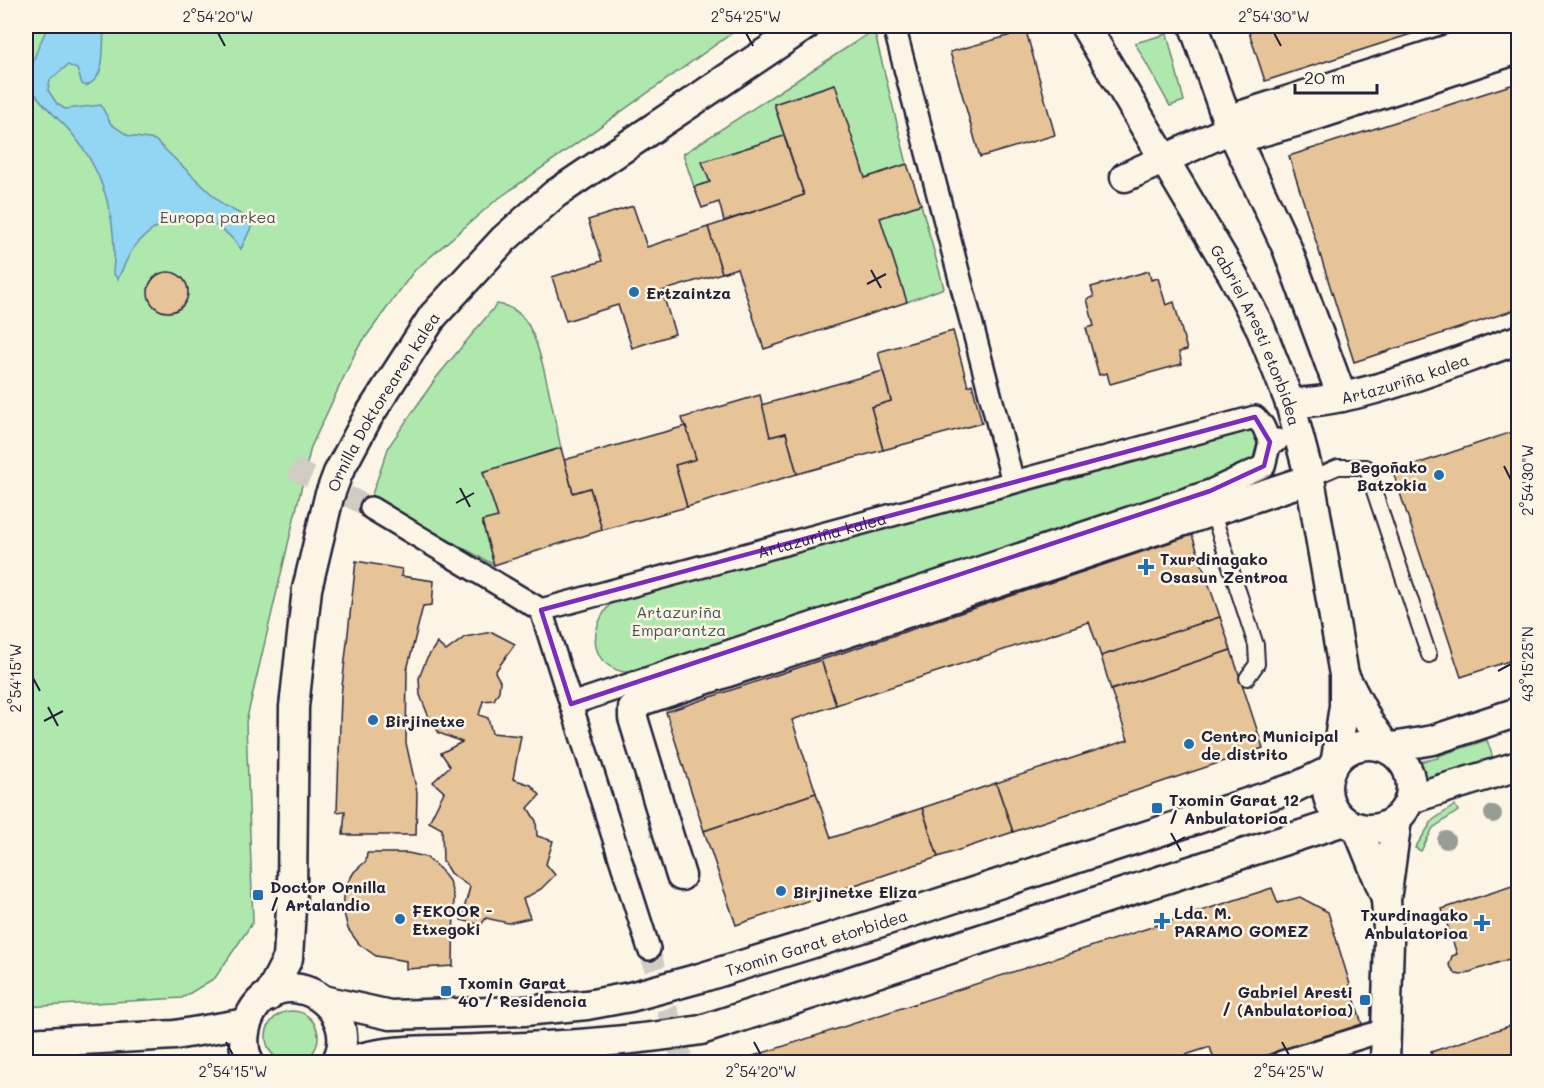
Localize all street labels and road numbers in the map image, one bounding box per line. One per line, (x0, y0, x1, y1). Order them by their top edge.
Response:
street label: Gabriel Aresti etorbidea (1206, 240, 1306, 428)
street label: Ornilla Doktorearen kalea (322, 308, 444, 494)
street label: Artazuriña kalea (1339, 348, 1472, 407)
street label: Artazuriña kalea (755, 507, 889, 562)
street label: Txomin Garat etorbidea (722, 904, 910, 980)

